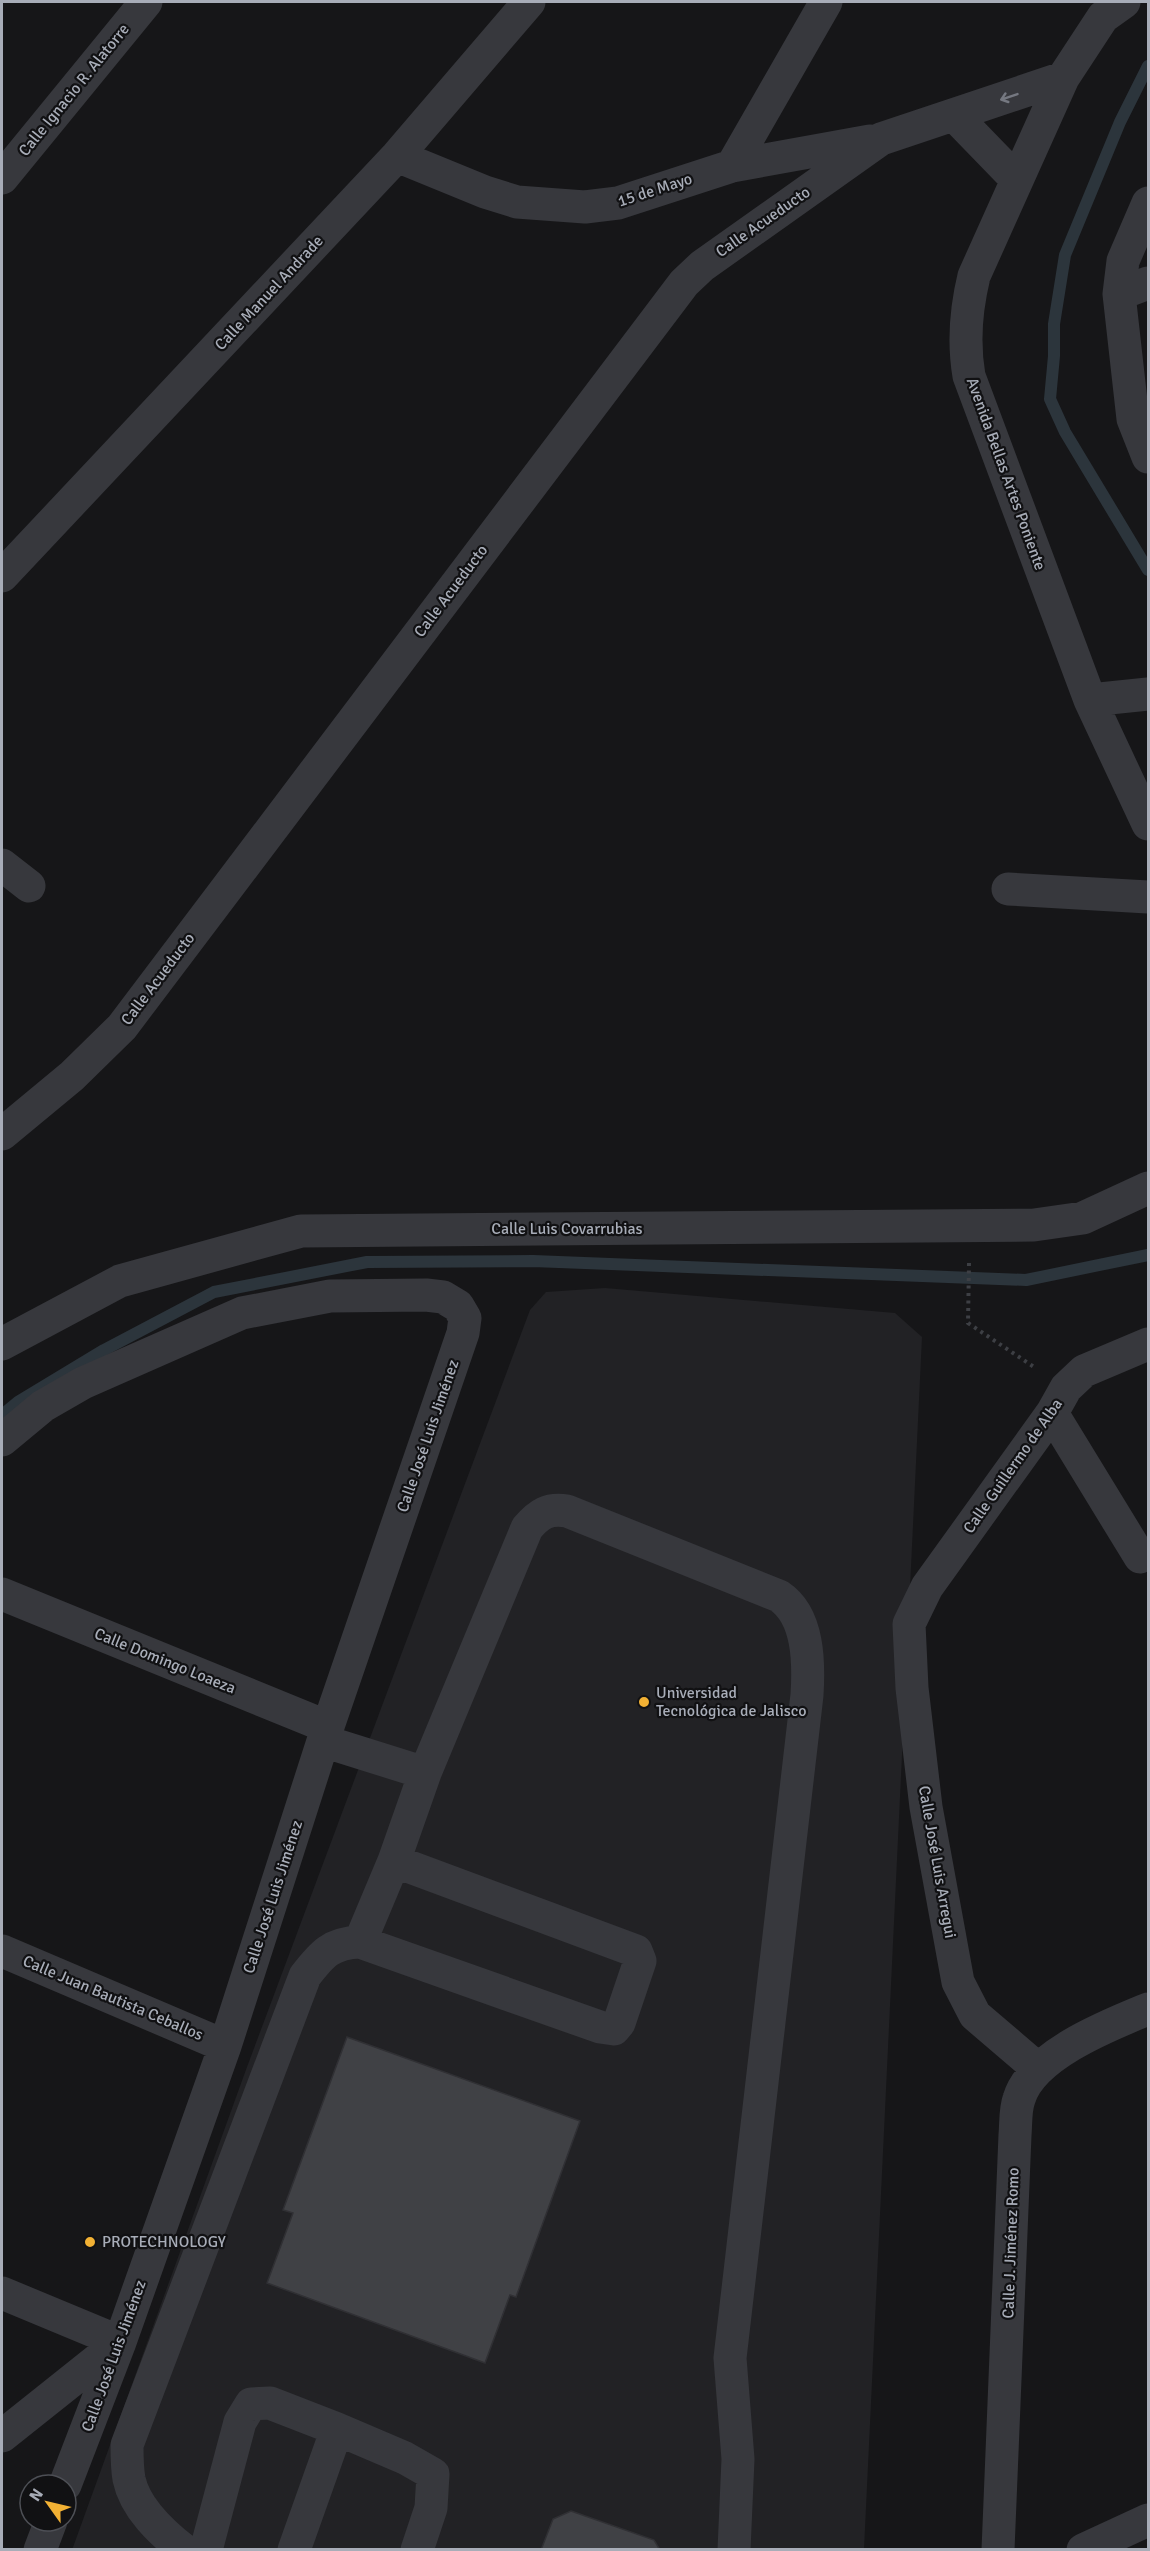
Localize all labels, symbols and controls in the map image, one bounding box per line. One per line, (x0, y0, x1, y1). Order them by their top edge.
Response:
street label: Calle Ignacio R. Alatorre (14, 20, 134, 160)
one-way arrow (1000, 92, 1019, 103)
street label: 15 de Mayo (615, 169, 695, 211)
street label: Calle Acueducto (712, 182, 814, 262)
street label: Calle Manuel Andrade (210, 231, 328, 355)
street label: Avenida Bellas Artes Poniente (962, 375, 1050, 573)
street label: Calle Acueducto (410, 541, 492, 641)
street label: Calle Acueducto (117, 929, 199, 1029)
street label: Calle Luis Covarrubias (491, 1219, 643, 1239)
street label: Calle José Luis Jiménez (393, 1357, 463, 1515)
street label: Calle Guillermo de Alba (959, 1395, 1067, 1537)
street label: Calle Domingo Loaeza (91, 1624, 239, 1698)
place label: Universidad Tecnológica de Jalisco (656, 1683, 807, 1721)
marker: Universidad Tecnológica de Jalisco (637, 1695, 651, 1709)
street label: Calle José Luis Arregui (914, 1784, 960, 1940)
street label: Calle José Luis Jiménez (239, 1818, 307, 1976)
street label: Calle Juan Bautista Ceballos (20, 1951, 206, 2045)
street label: Calle J. Jiménez Romo (998, 2167, 1024, 2319)
place label: PROTECHNOLOGY (102, 2232, 226, 2252)
marker: PROTECHNOLOGY (83, 2235, 97, 2249)
street label: Calle José Luis Jiménez (77, 2277, 151, 2435)
north arrow (18, 2473, 78, 2533)
text: N (25, 2485, 48, 2505)

